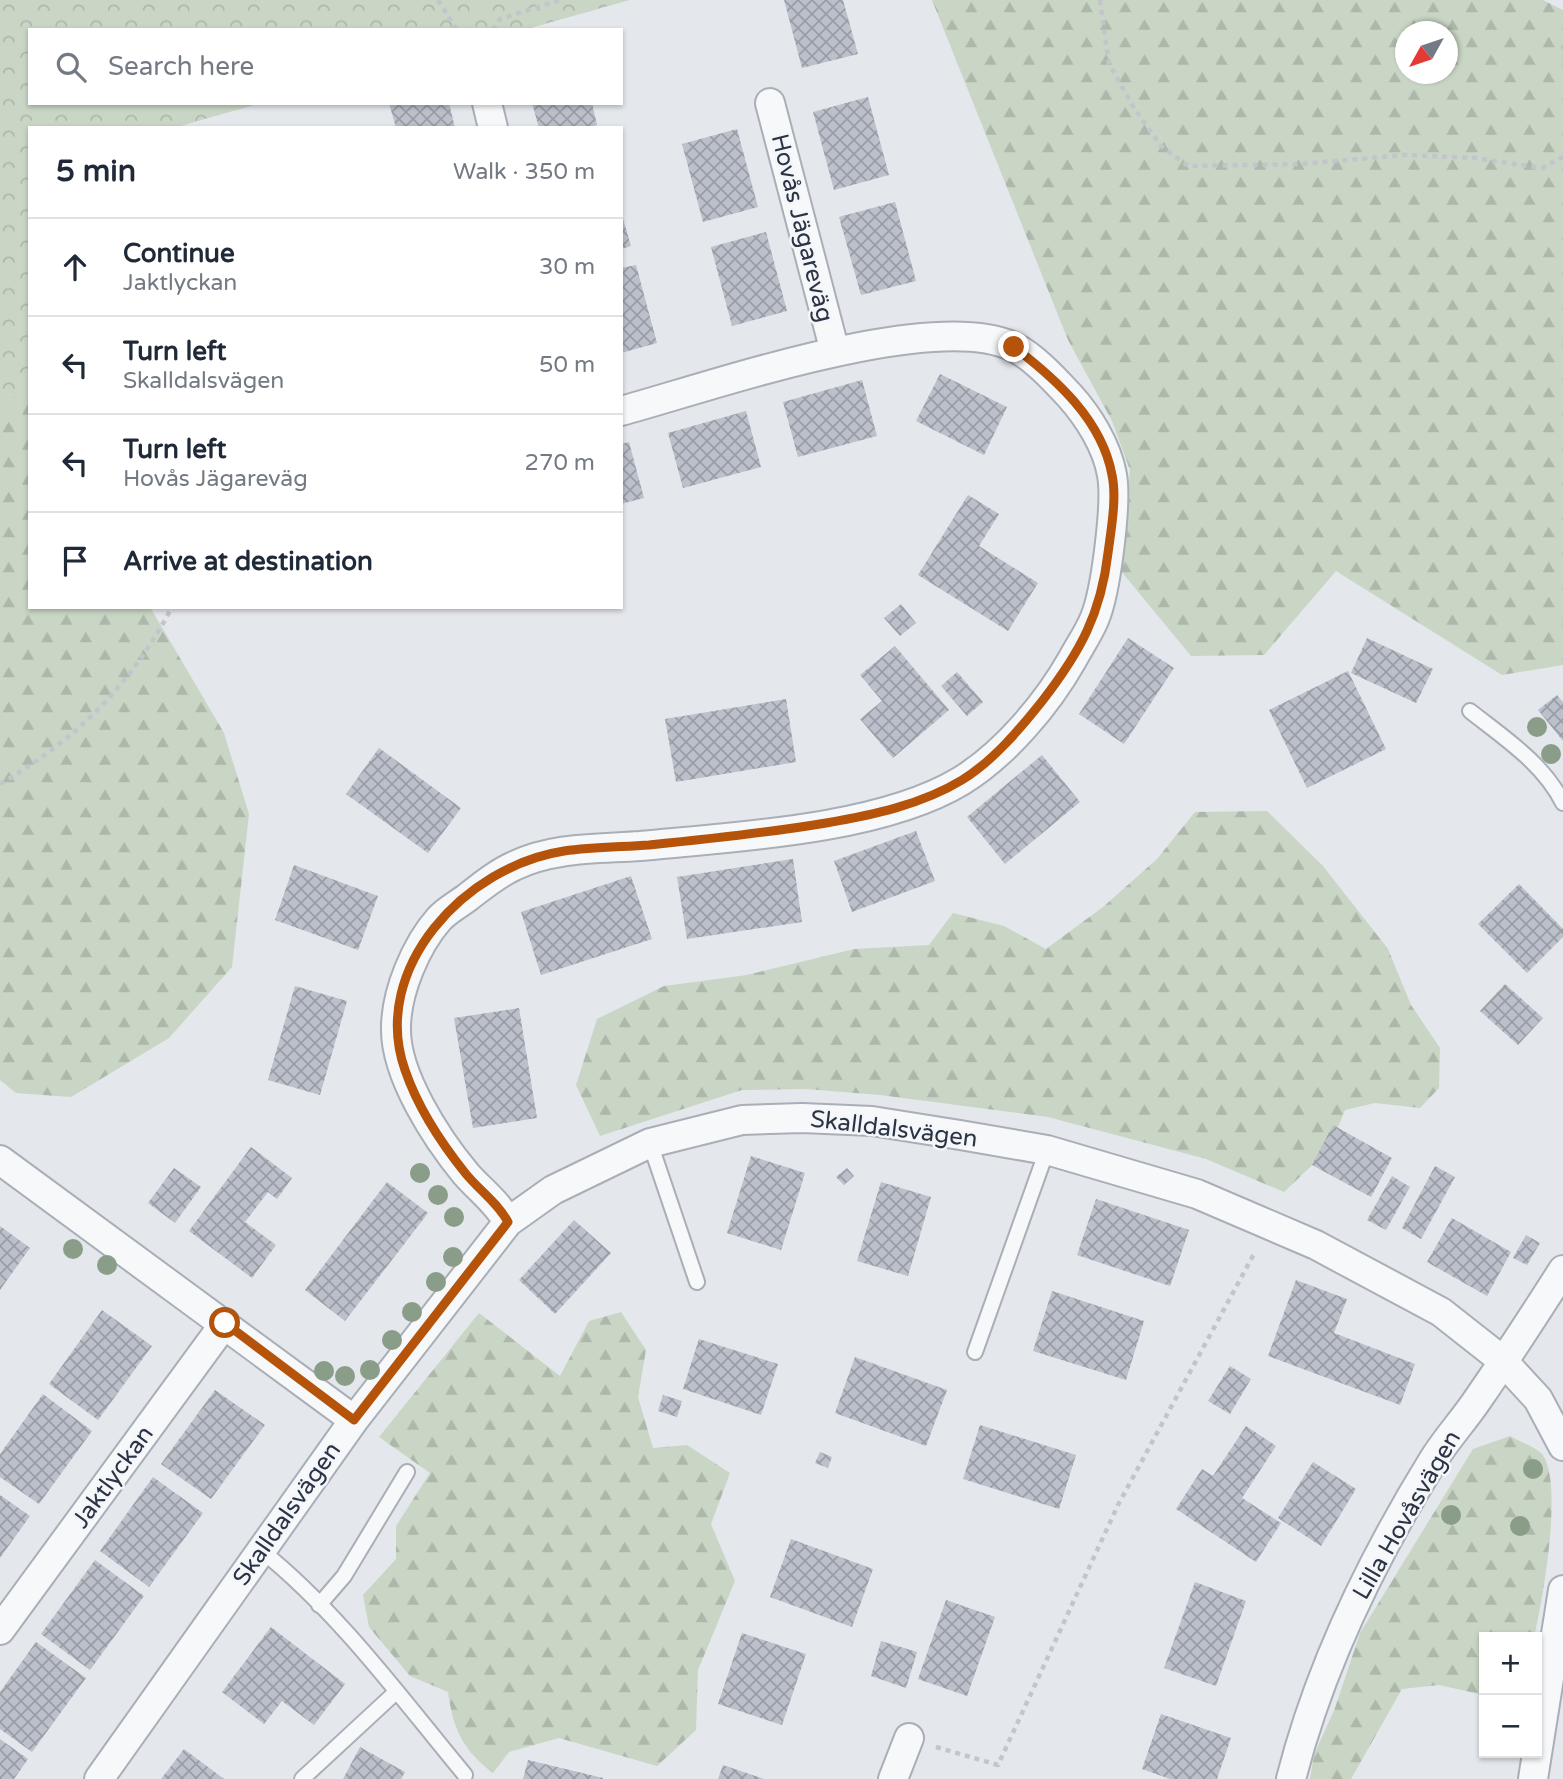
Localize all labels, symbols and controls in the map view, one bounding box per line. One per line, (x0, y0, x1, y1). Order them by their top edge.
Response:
north arrow (1395, 21, 1458, 84)
search box (28, 28, 623, 105)
icon: search (52, 48, 90, 86)
text: Search here (108, 51, 254, 82)
street label: Hovås Jägareväg (765, 131, 839, 325)
text: 5 min (56, 153, 136, 190)
text: Walk · 350 m (453, 158, 595, 186)
text: Continue (123, 238, 235, 269)
icon: ahead (56, 248, 94, 286)
text: 30 m (539, 253, 595, 281)
text: Jaktlyckan (123, 269, 237, 297)
route end (998, 331, 1029, 362)
text: Turn left (123, 336, 226, 367)
icon: left (56, 346, 94, 384)
text: 50 m (539, 351, 595, 379)
text: Skalldalsvägen (123, 367, 284, 395)
text: Turn left (123, 434, 226, 465)
icon: left (56, 444, 94, 482)
text: 270 m (525, 449, 595, 477)
text: Hovås Jägareväg (123, 465, 308, 493)
icon: arrive (56, 542, 94, 580)
text: Arrive at destination (123, 546, 373, 577)
street label: Skalldalsvägen (809, 1104, 979, 1154)
route start (209, 1307, 240, 1338)
street label: Jaktlyckan (66, 1420, 160, 1534)
street label: Lilla Hovåsvägen (1347, 1425, 1467, 1605)
street label: Skalldalsvägen (227, 1437, 347, 1591)
map controls (1479, 1632, 1542, 1758)
button: + (1479, 1632, 1542, 1695)
button: − (1479, 1695, 1542, 1758)

